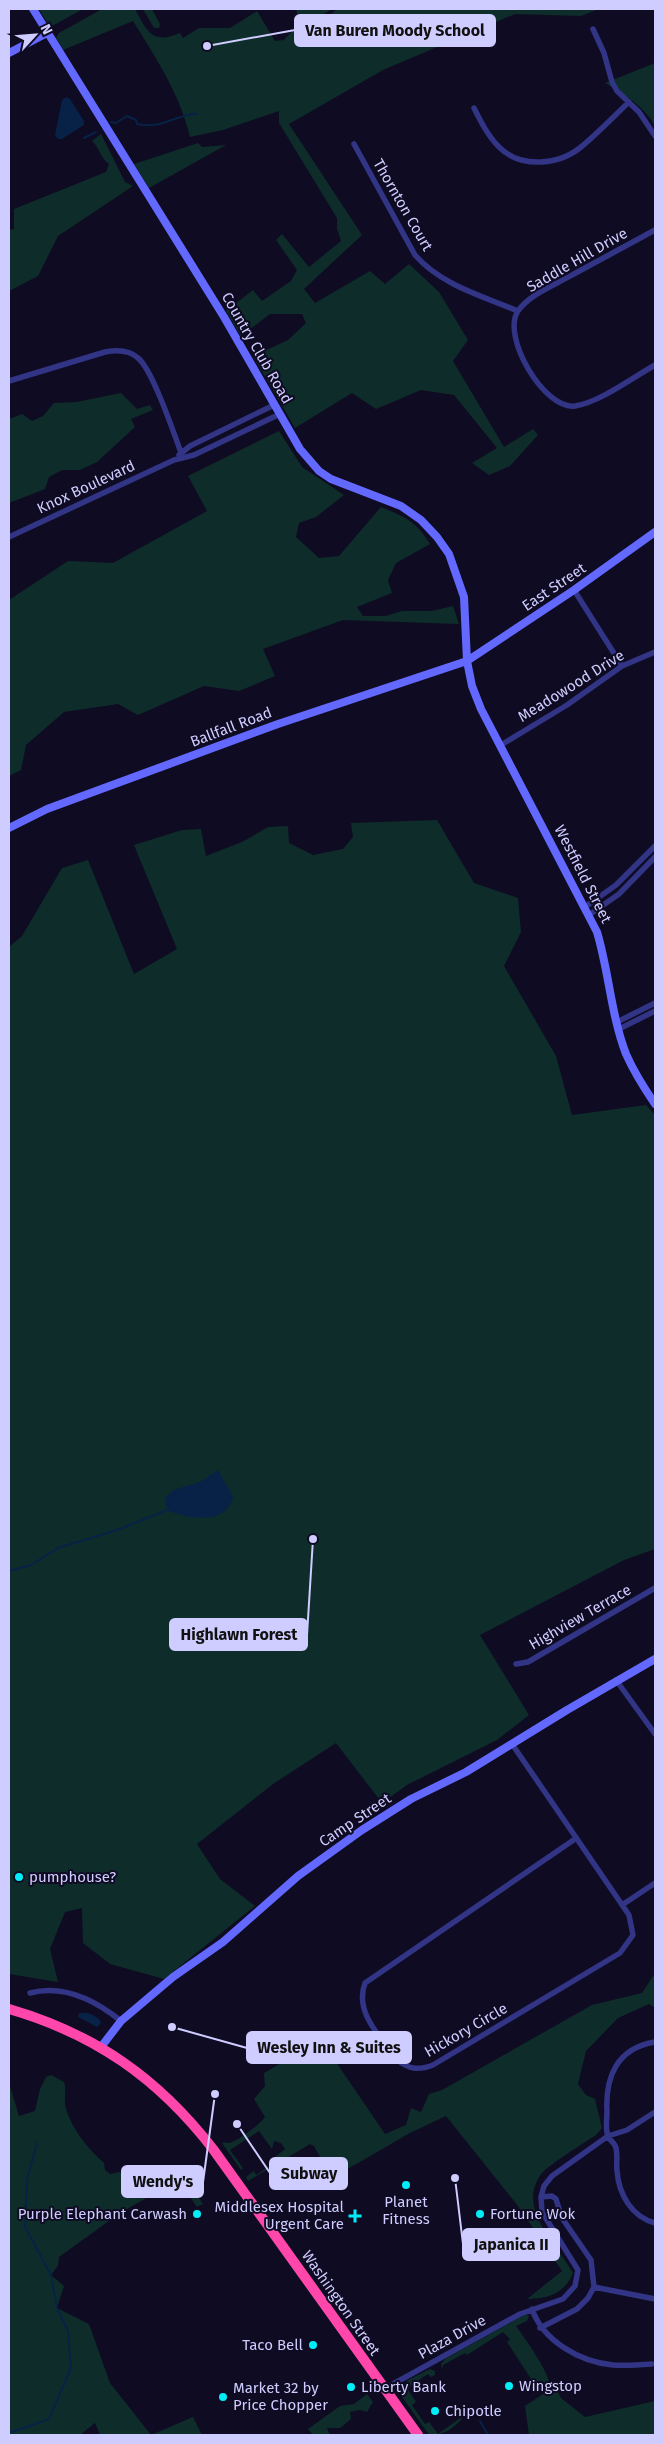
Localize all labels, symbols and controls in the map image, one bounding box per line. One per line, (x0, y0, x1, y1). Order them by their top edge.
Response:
north arrow (10, 10, 60, 60)
callout: Van Buren Moody School (295, 15, 495, 46)
text: Van Buren Moody School (304, 21, 485, 40)
text: N (37, 22, 56, 37)
street label: Thornton Court (369, 156, 437, 255)
street label: Saddle Hill Drive (524, 224, 630, 296)
street label: Country Club Road (218, 289, 296, 407)
street label: Knox Boulevard (34, 456, 138, 518)
street label: East Street (519, 559, 590, 615)
street label: Meadowood Drive (515, 646, 627, 726)
street label: Ballfall Road (188, 703, 274, 751)
street label: Westfield Street (551, 822, 616, 927)
street label: Highview Terrace (526, 1581, 634, 1653)
callout: Highlawn Forest (170, 1619, 307, 1650)
text: Highlawn Forest (181, 1625, 298, 1644)
street label: Camp Street (316, 1789, 395, 1851)
place label: pumphouse? (29, 1868, 116, 1886)
marker: pumphouse? (13, 1871, 25, 1883)
street label: Hickory Circle (421, 1999, 511, 2061)
callout: Wesley Inn & Suites (247, 2032, 411, 2063)
text: Wesley Inn & Suites (257, 2038, 401, 2057)
callout: Subway (270, 2158, 347, 2189)
text: Subway (281, 2164, 338, 2183)
callout: Wendy's (122, 2166, 203, 2197)
text: Wendy's (133, 2172, 194, 2191)
marker: Planet Fitness (400, 2179, 412, 2191)
place label: Planet Fitness (382, 2193, 430, 2228)
place label: Middlesex Hospital Urgent Care (215, 2198, 345, 2233)
place label: Purple Elephant Carwash (18, 2205, 187, 2223)
place label: Fortune Wok (490, 2205, 575, 2223)
marker: Purple Elephant Carwash (191, 2208, 203, 2220)
marker: Fortune Wok (474, 2208, 486, 2220)
marker: Middlesex Hospital Urgent Care (348, 2209, 362, 2223)
callout: Japanica II (463, 2229, 559, 2260)
text: Japanica II (472, 2235, 549, 2254)
street label: Washington Street (298, 2247, 384, 2359)
street label: Plaza Drive (415, 2311, 489, 2363)
place label: Taco Bell (242, 2336, 304, 2354)
marker: Taco Bell (307, 2339, 319, 2351)
place label: Wingstop (519, 2377, 582, 2395)
place label: Liberty Bank (361, 2378, 446, 2396)
place label: Market 32 by Price Chopper (233, 2379, 328, 2414)
marker: Wingstop (503, 2380, 515, 2392)
marker: Liberty Bank (345, 2381, 357, 2393)
marker: Market 32 by Price Chopper (217, 2391, 229, 2403)
place label: Chipotle (445, 2402, 502, 2420)
marker: Chipotle (429, 2405, 441, 2417)

